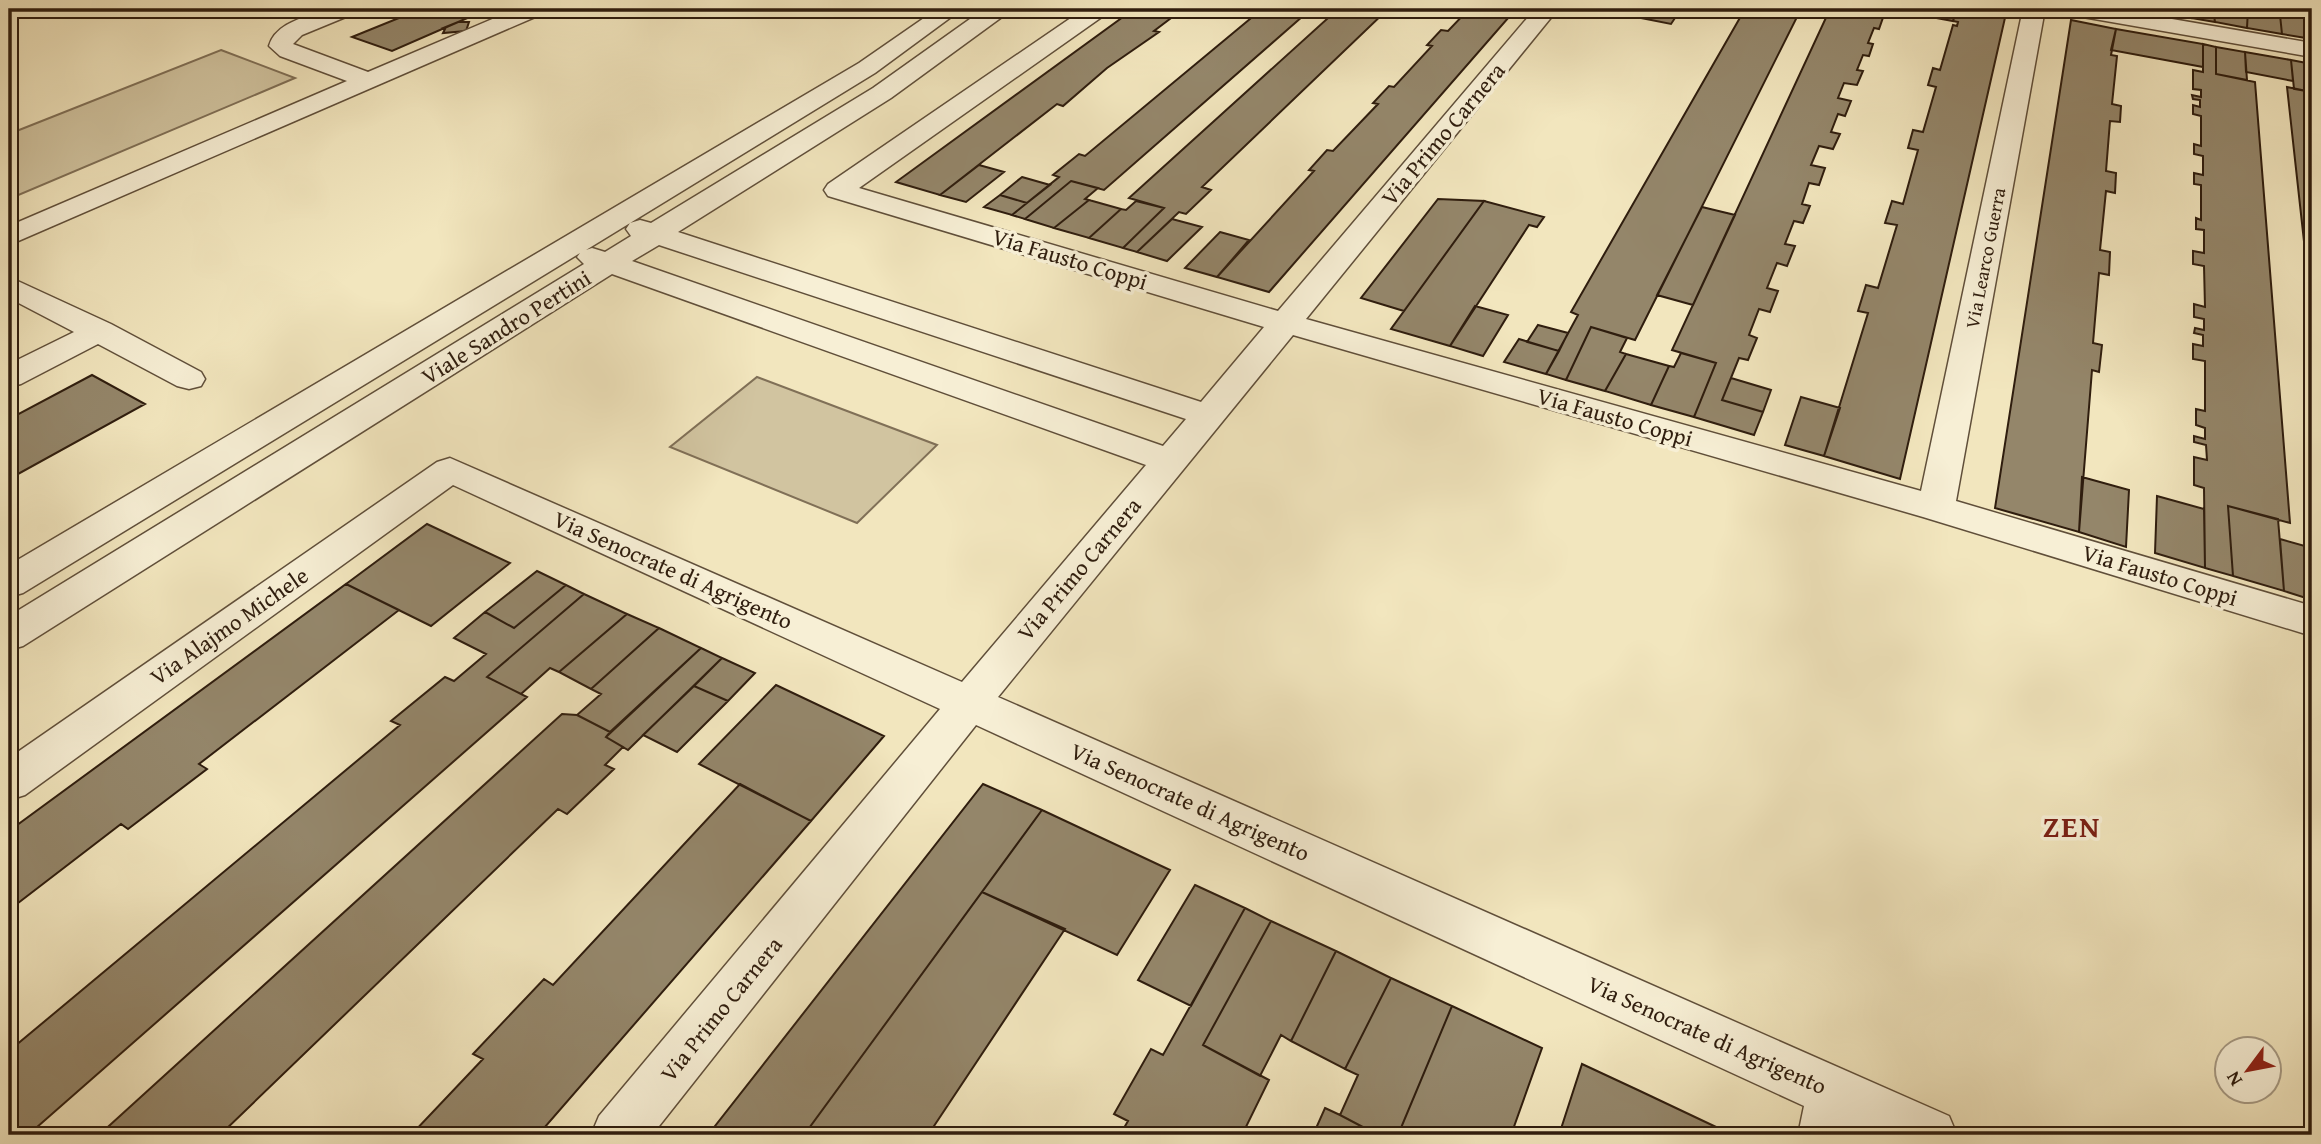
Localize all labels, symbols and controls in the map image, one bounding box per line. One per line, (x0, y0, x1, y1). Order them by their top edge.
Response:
street label: Via Primo Carnera (1373, 55, 1513, 212)
street label: Via Learco Guerra (1958, 185, 2012, 331)
street label: Via Fausto Coppi (989, 219, 1152, 298)
street label: Viale Sandro Pertini (415, 261, 597, 392)
street label: Via Fausto Coppi (1533, 379, 1697, 455)
street label: Via Primo Carnera (1009, 490, 1149, 647)
street label: Via Senocrate di Agrigento (548, 502, 798, 637)
street label: Via Fausto Coppi (2079, 535, 2242, 614)
street label: Via Alajmo Michele (143, 559, 315, 693)
street label: Via Senocrate di Agrigento (1065, 734, 1315, 869)
district label: ZEN (2043, 804, 2101, 848)
street label: Via Primo Carnera (652, 929, 790, 1088)
street label: Via Senocrate di Agrigento (1582, 967, 1832, 1102)
north arrow (2212, 1036, 2282, 1106)
text: N (2218, 1066, 2249, 1092)

